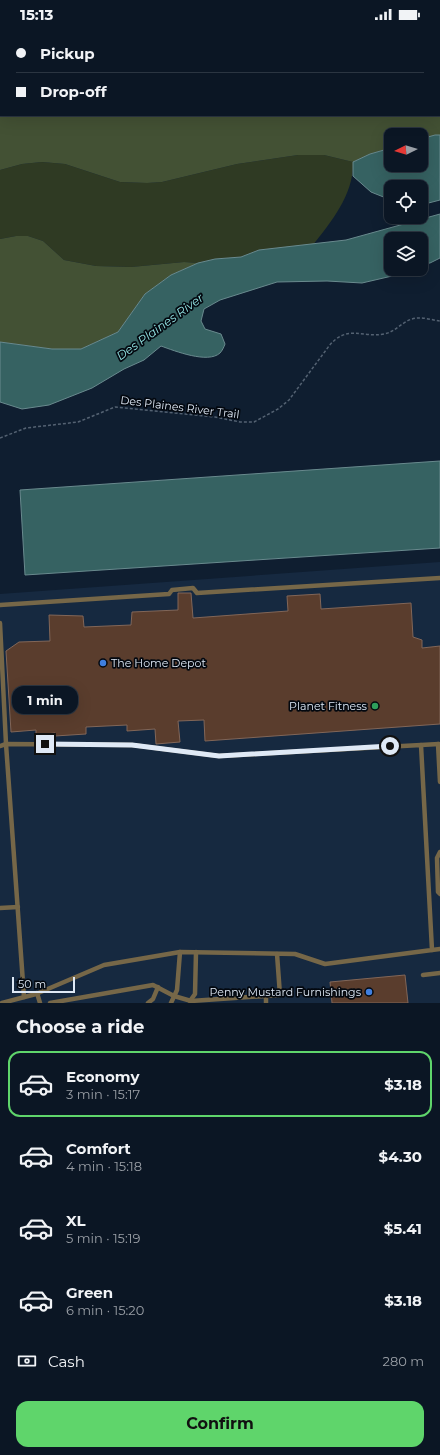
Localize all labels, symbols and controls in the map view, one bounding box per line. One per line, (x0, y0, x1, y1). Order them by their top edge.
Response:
text: 15:13 (20, 5, 54, 24)
text: Pickup (40, 44, 95, 63)
text: Drop-off (40, 82, 107, 101)
north arrow (384, 128, 428, 172)
map controls (384, 128, 428, 276)
button: locate (384, 180, 428, 224)
button: layers (384, 232, 428, 276)
water label: Des Plaines River (113, 290, 206, 363)
street label: Des Plaines River Trail (120, 393, 240, 421)
place label: The Home Depot (111, 656, 206, 670)
marker: The Home Depot (98, 658, 108, 668)
callout: 1 min (12, 686, 78, 714)
text: 1 min (27, 692, 63, 708)
place label: Planet Fitness (289, 699, 368, 713)
marker: Planet Fitness (370, 701, 380, 711)
route end (36, 735, 54, 753)
route start (381, 737, 399, 755)
scale bar (12, 975, 75, 994)
text: 50 m (18, 977, 46, 991)
place label: Penny Mustard Furnishings (210, 985, 362, 999)
marker: Penny Mustard Furnishings (364, 987, 374, 997)
text: Choose a ride (16, 1016, 144, 1038)
icon: car (18, 1066, 54, 1102)
text: Economy (66, 1067, 139, 1086)
text: $3.18 (384, 1075, 422, 1094)
text: 3 min · 15:17 (66, 1086, 140, 1102)
icon: car (18, 1138, 54, 1174)
text: Comfort (66, 1139, 131, 1158)
text: $4.30 (378, 1147, 422, 1166)
text: 4 min · 15:18 (66, 1158, 142, 1174)
icon: car (18, 1210, 54, 1246)
text: XL (66, 1211, 85, 1230)
text: $5.41 (384, 1219, 422, 1238)
text: 5 min · 15:19 (66, 1230, 140, 1246)
icon: car (18, 1282, 54, 1318)
text: Green (66, 1283, 113, 1302)
text: $3.18 (384, 1291, 422, 1310)
text: 6 min · 15:20 (66, 1302, 144, 1318)
icon: cash (16, 1350, 38, 1372)
text: Cash (48, 1352, 85, 1371)
text: 280 m (383, 1353, 424, 1369)
button: Confirm (16, 1401, 424, 1447)

